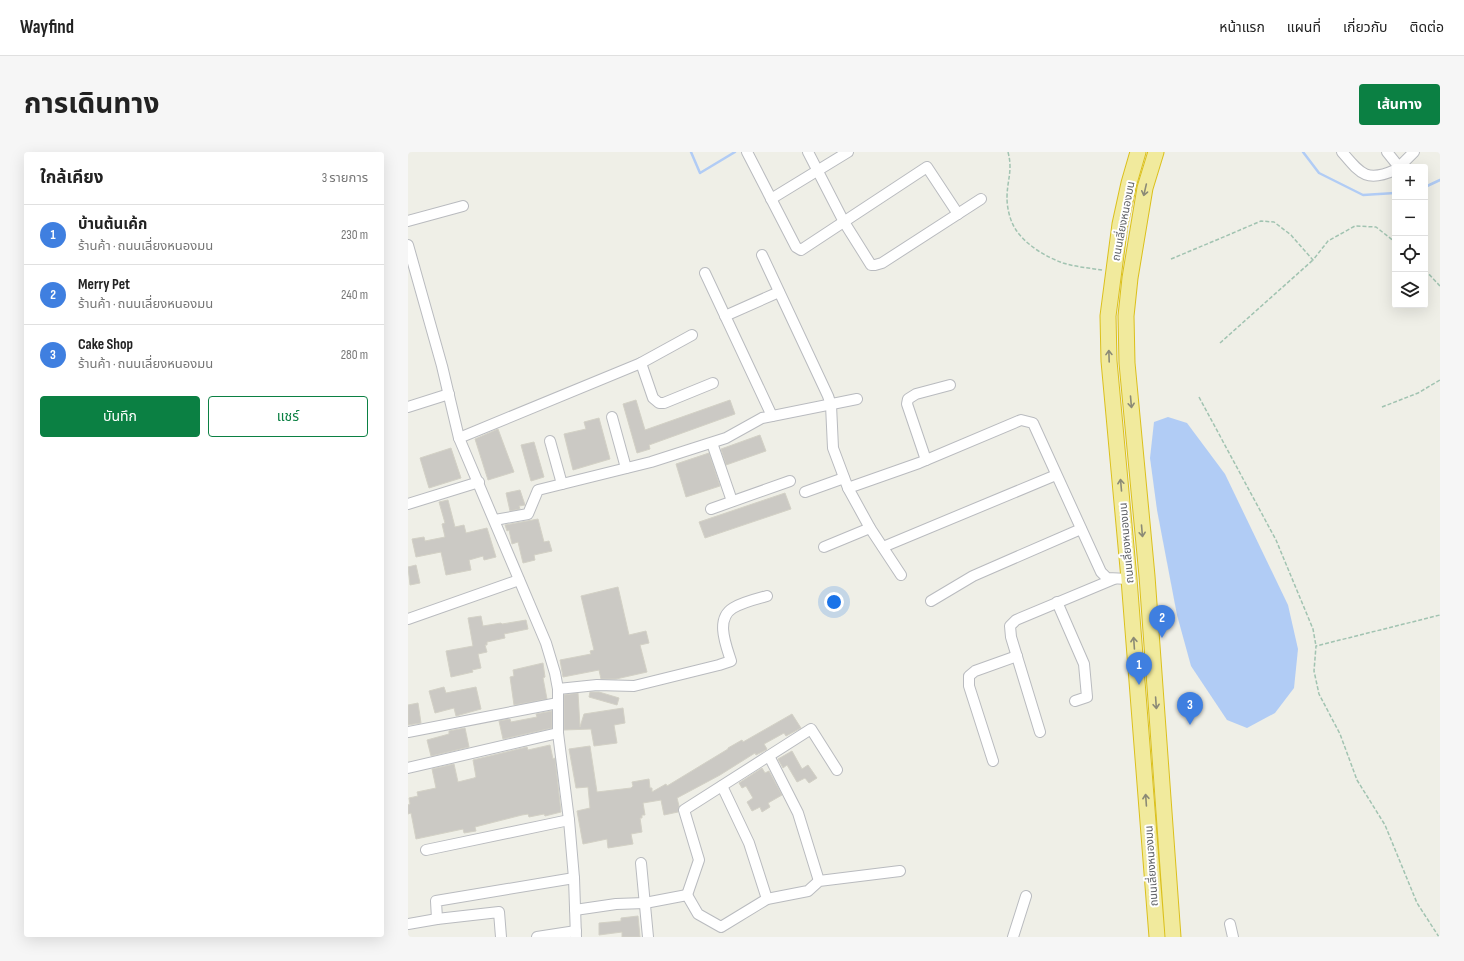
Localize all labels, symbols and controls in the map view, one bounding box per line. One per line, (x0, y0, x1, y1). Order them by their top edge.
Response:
text: Wayfind (20, 16, 74, 39)
text: หน้าแรก (1219, 19, 1265, 36)
text: แผนที่ (1287, 19, 1321, 36)
text: เกี่ยวกับ (1343, 19, 1388, 36)
text: ติดต่อ (1410, 19, 1444, 36)
button: เส้นทาง (1359, 84, 1440, 125)
text: การเดินทาง (24, 88, 159, 121)
map controls (1392, 164, 1428, 308)
button: + (1392, 164, 1428, 200)
text: ใกล้เคียง (40, 168, 103, 188)
text: 3 รายการ (322, 170, 368, 186)
street label: ถนนเลี่ยงหนองมน (1107, 180, 1138, 262)
one-way arrow (1141, 183, 1148, 196)
button: − (1392, 200, 1428, 236)
text: บ้านต้นเค้ก (78, 215, 147, 234)
text: 1 (50, 227, 56, 243)
text: 230 m (341, 227, 368, 243)
button: locate (1392, 236, 1428, 272)
text: ร้านค้า · ถนนเลี่ยงหนองมน (78, 238, 213, 254)
button: layers (1392, 272, 1428, 308)
text: Merry Pet (78, 275, 130, 294)
text: 2 (50, 287, 56, 303)
text: 240 m (341, 287, 368, 303)
text: ร้านค้า · ถนนเลี่ยงหนองมน (78, 296, 213, 312)
text: Cake Shop (78, 335, 133, 354)
text: 3 (50, 347, 56, 363)
text: 280 m (341, 347, 368, 363)
one-way arrow (1105, 350, 1113, 363)
text: ร้านค้า · ถนนเลี่ยงหนองมน (78, 356, 213, 372)
one-way arrow (1127, 395, 1134, 408)
button: บันทึก (40, 396, 200, 437)
button: แชร์ (208, 396, 368, 437)
one-way arrow (1117, 479, 1124, 492)
street label: ถนนเลี่ยงหนองมน (1115, 502, 1136, 584)
one-way arrow (1139, 524, 1146, 537)
your location (824, 592, 844, 612)
pin: 2 (1149, 605, 1175, 638)
one-way arrow (1131, 637, 1138, 650)
pin: 1 (1126, 652, 1152, 685)
pin: 3 (1177, 692, 1203, 725)
one-way arrow (1152, 696, 1159, 709)
one-way arrow (1143, 794, 1150, 807)
street label: ถนนเลี่ยงหนองมน (1140, 825, 1161, 907)

